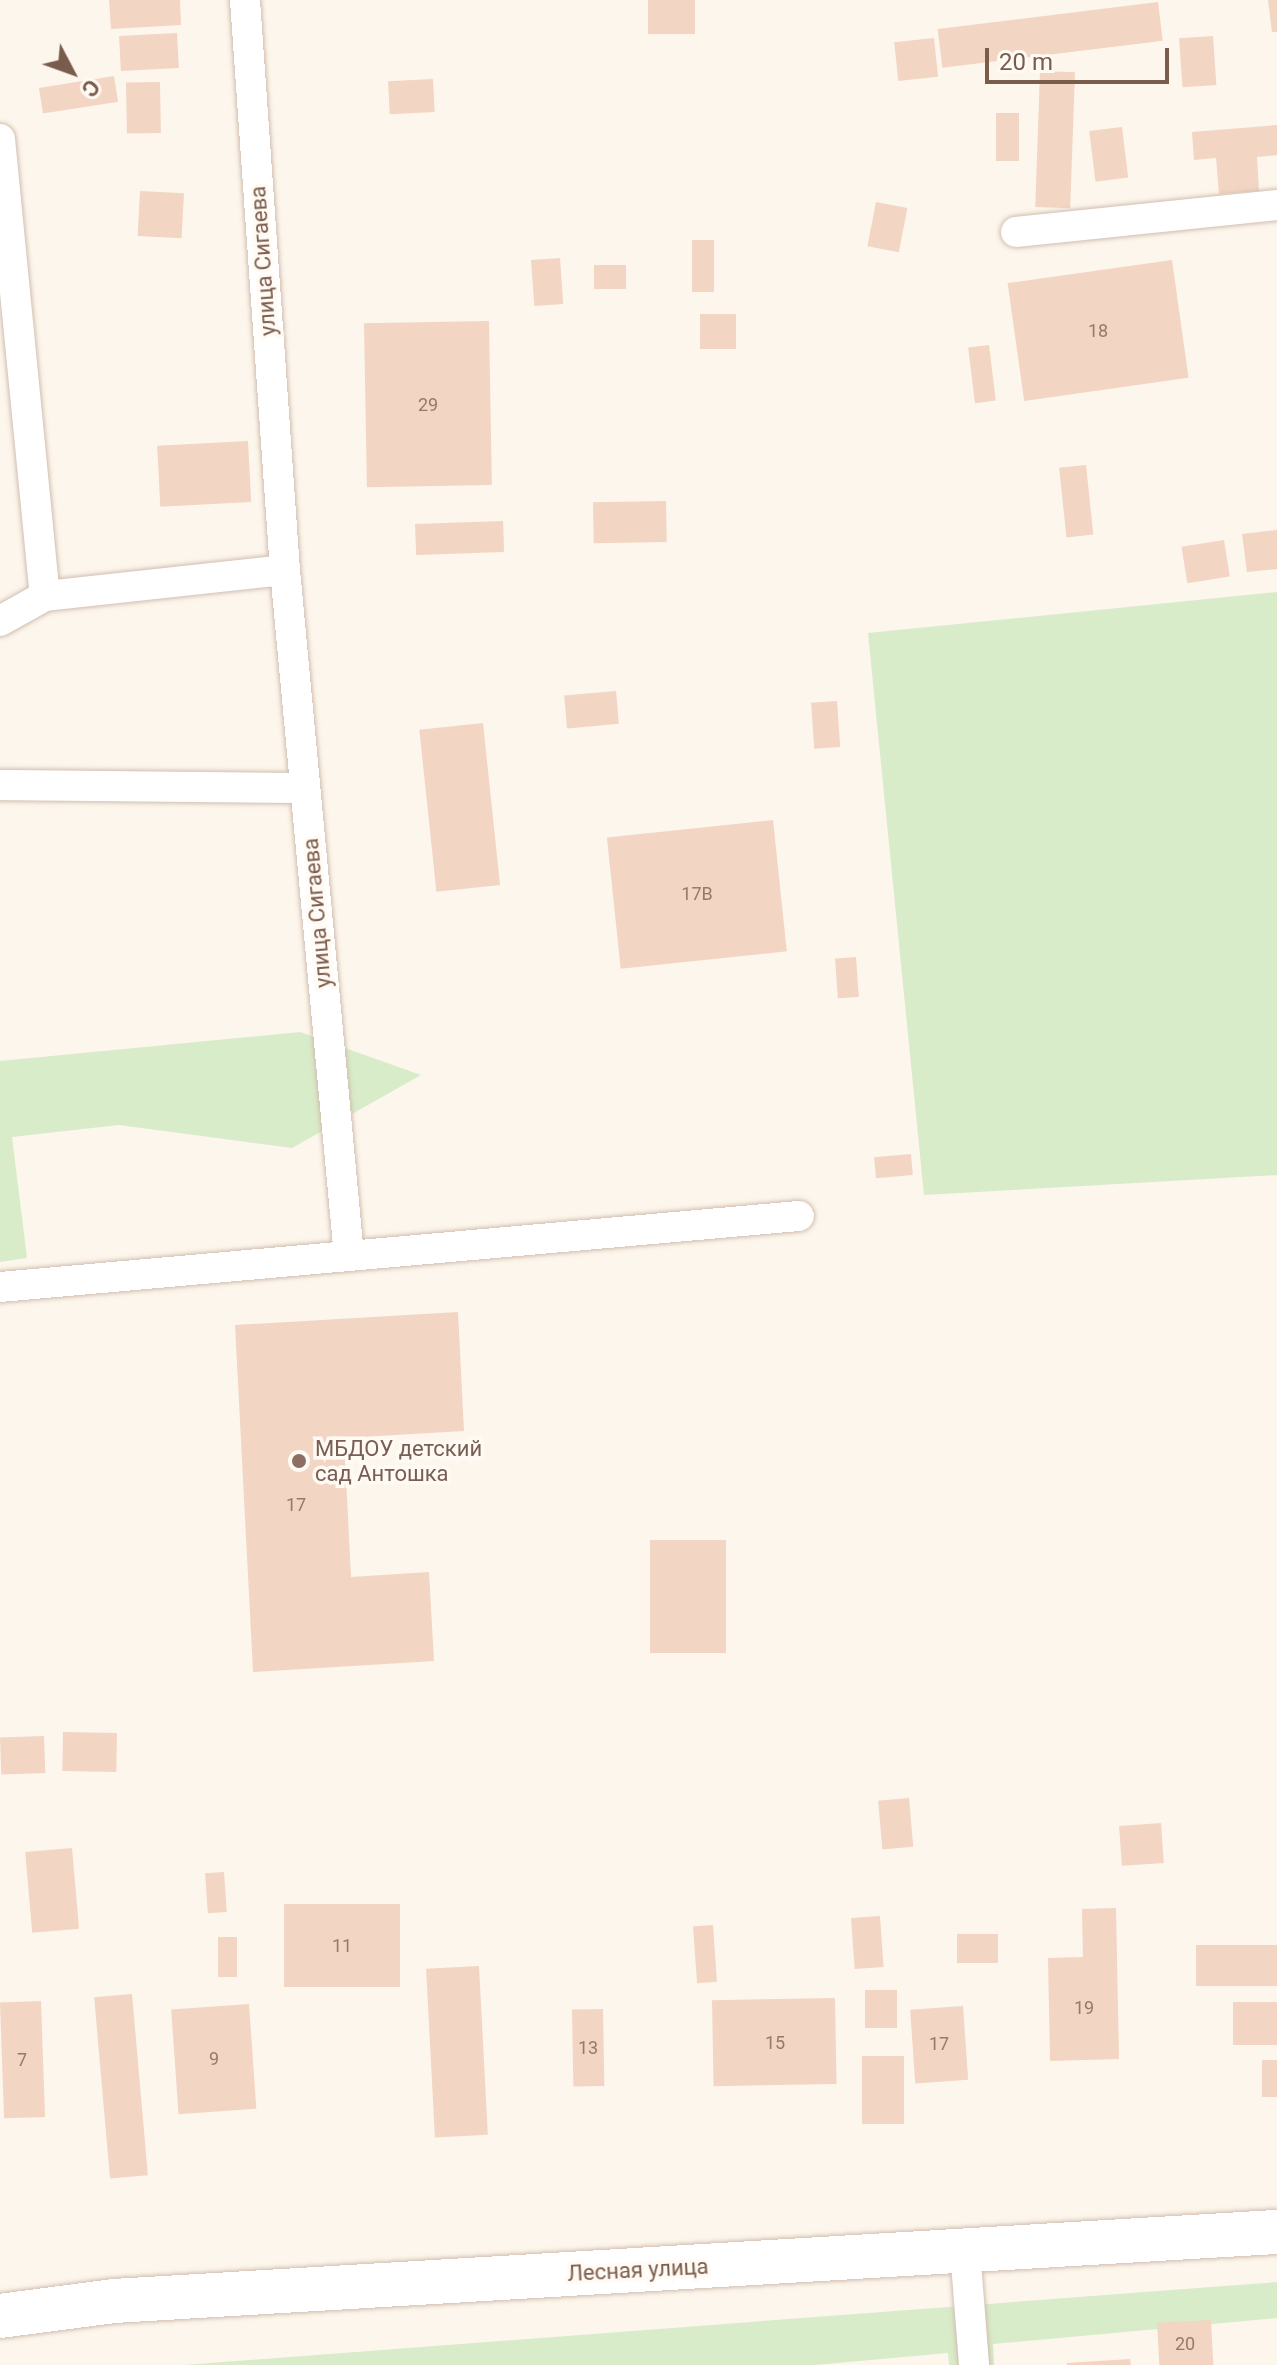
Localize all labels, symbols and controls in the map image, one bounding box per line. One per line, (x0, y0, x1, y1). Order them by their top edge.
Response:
north arrow (32, 32, 112, 112)
scale bar (989, 32, 1173, 82)
text: 20 m (999, 48, 1053, 76)
text: С (76, 74, 105, 102)
street label: улица Сигаева (245, 185, 281, 337)
house number: 18 (1088, 320, 1108, 342)
house number: 29 (418, 394, 438, 416)
street label: улица Сигаева (297, 837, 337, 989)
house number: 17В (681, 883, 713, 905)
place label: МБДОУ детский сад Антошка (315, 1435, 482, 1486)
marker: МБДОУ детский сад Антошка (290, 1452, 308, 1470)
house number: 17 (286, 1494, 306, 1516)
house number: 11 (332, 1935, 352, 1957)
house number: 19 (1074, 1997, 1094, 2019)
house number: 15 (765, 2032, 785, 2054)
house number: 17 (929, 2033, 949, 2055)
house number: 13 (578, 2037, 598, 2059)
house number: 9 (209, 2048, 219, 2070)
house number: 7 (17, 2049, 27, 2071)
street label: Лесная улица (567, 2253, 709, 2287)
house number: 20 (1175, 2333, 1195, 2355)

